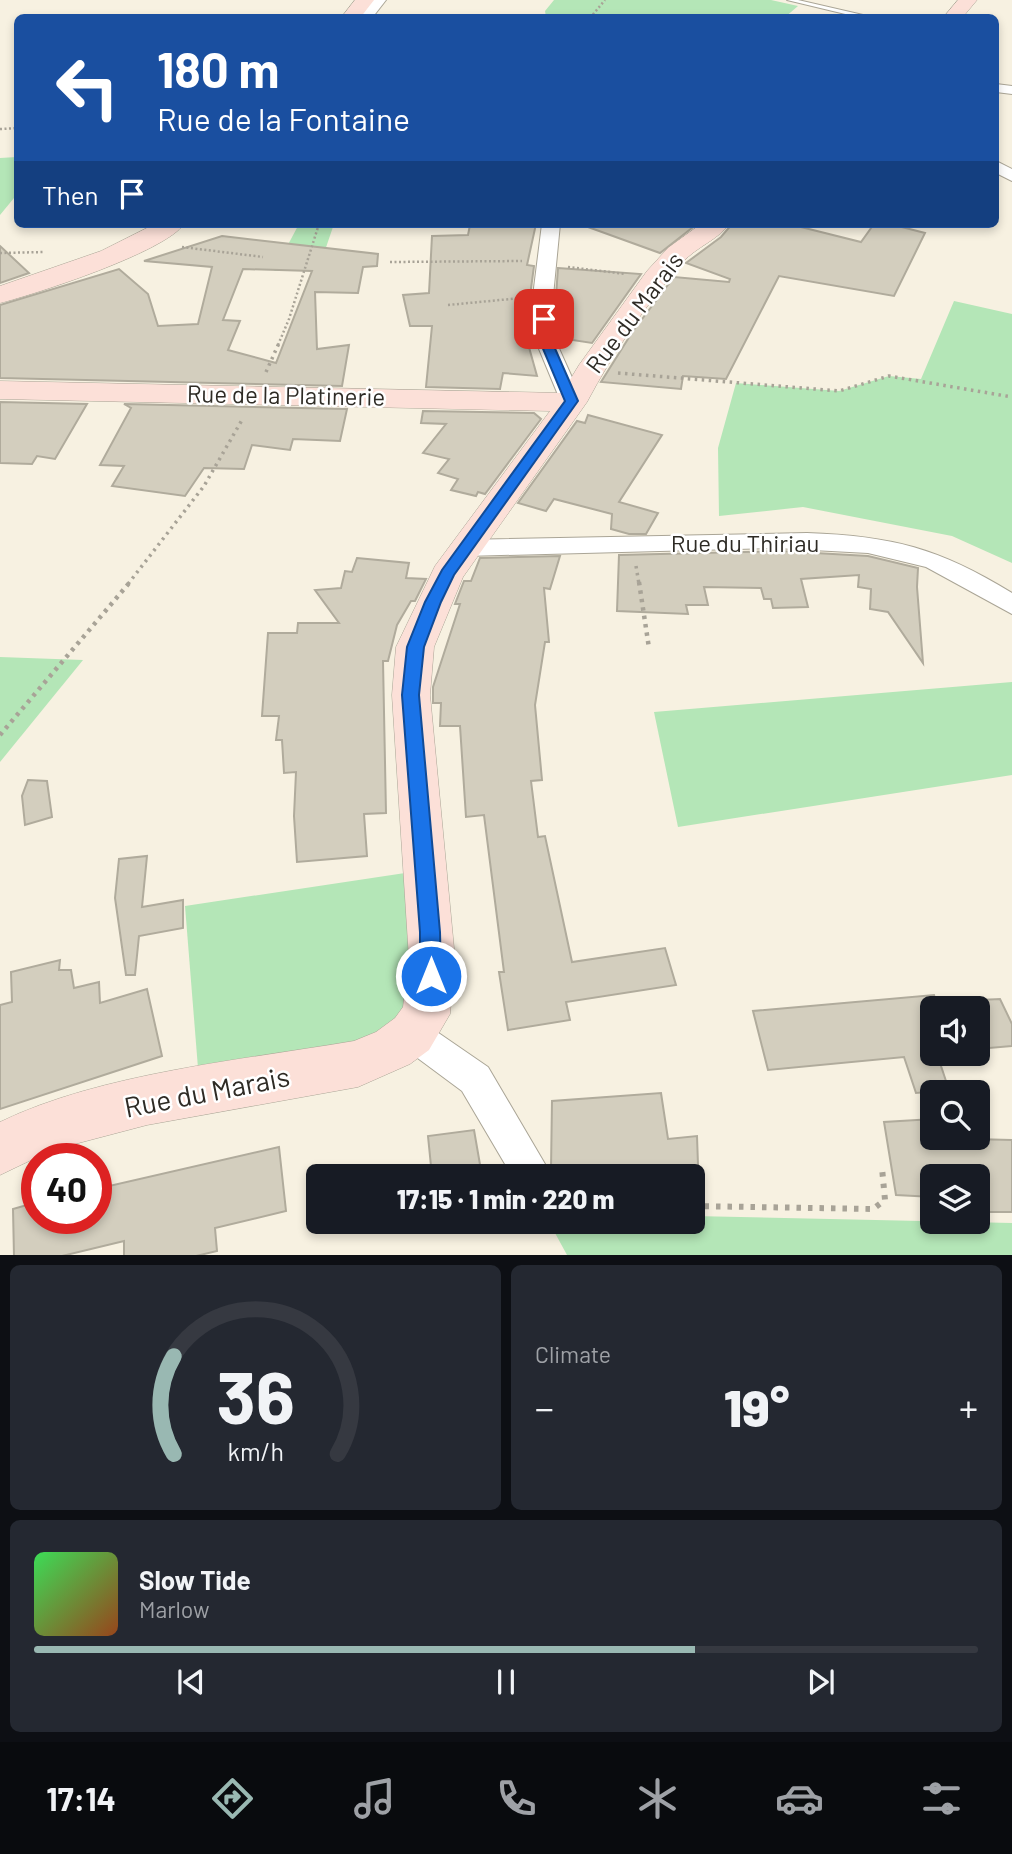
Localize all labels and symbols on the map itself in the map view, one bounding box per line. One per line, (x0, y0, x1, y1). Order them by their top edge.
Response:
street label: Rue du Marais (579, 246, 689, 378)
pin (514, 289, 574, 349)
street label: Rue de la Platinerie (187, 378, 385, 411)
street label: Rue du Thiriau (671, 528, 819, 557)
position arrow (394, 939, 468, 1013)
street label: Rue du Marais (121, 1058, 292, 1124)
speed limit sign: 40 (21, 1143, 112, 1234)

